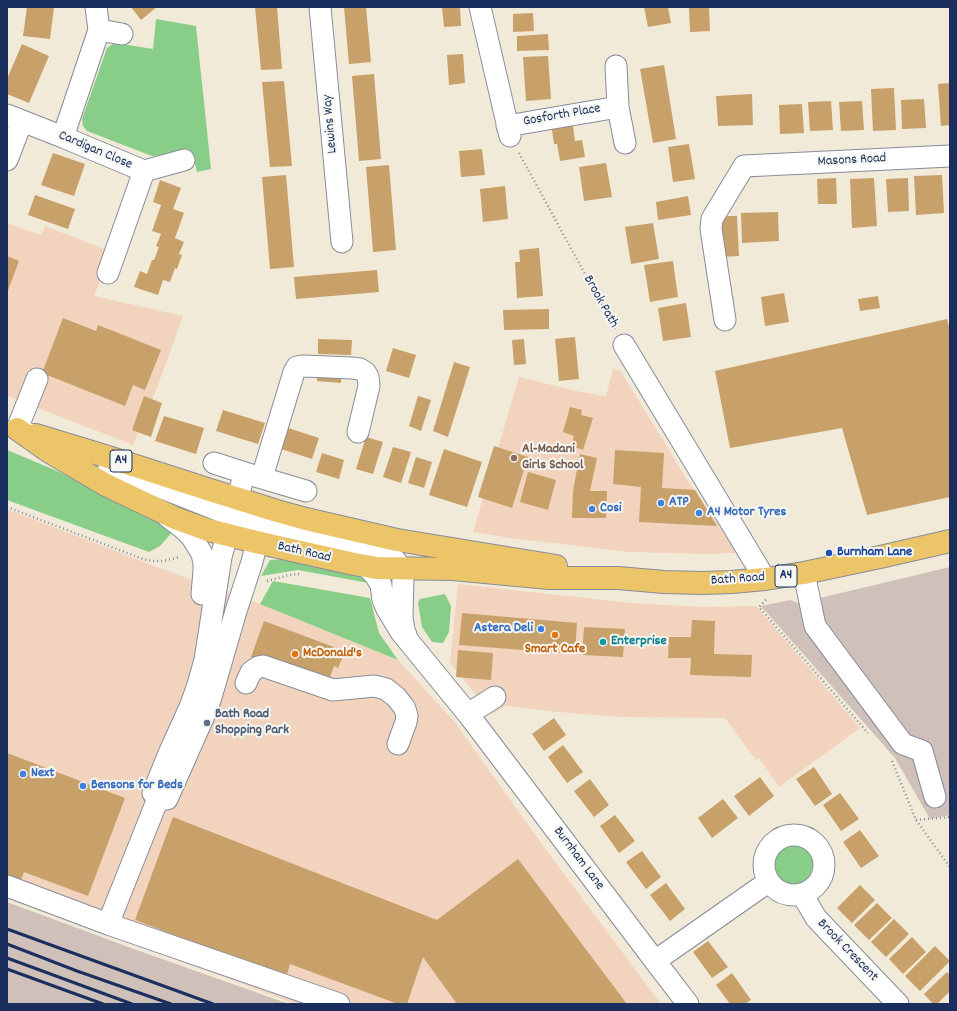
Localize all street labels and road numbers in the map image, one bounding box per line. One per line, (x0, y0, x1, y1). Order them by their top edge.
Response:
street label: Lewins Way (320, 94, 342, 154)
street label: Gosforth Place (522, 101, 602, 131)
street label: Cardigan Close (55, 128, 135, 174)
street label: Masons Road (817, 151, 887, 171)
street label: Brook Path (579, 273, 621, 331)
road number: A4 (110, 450, 132, 472)
street label: Bath Road (276, 539, 332, 567)
road number: A4 (775, 565, 797, 587)
street label: Bath Road (710, 570, 766, 590)
street label: Burnham Lane (549, 824, 607, 894)
street label: Brook Crescent (813, 916, 881, 986)

